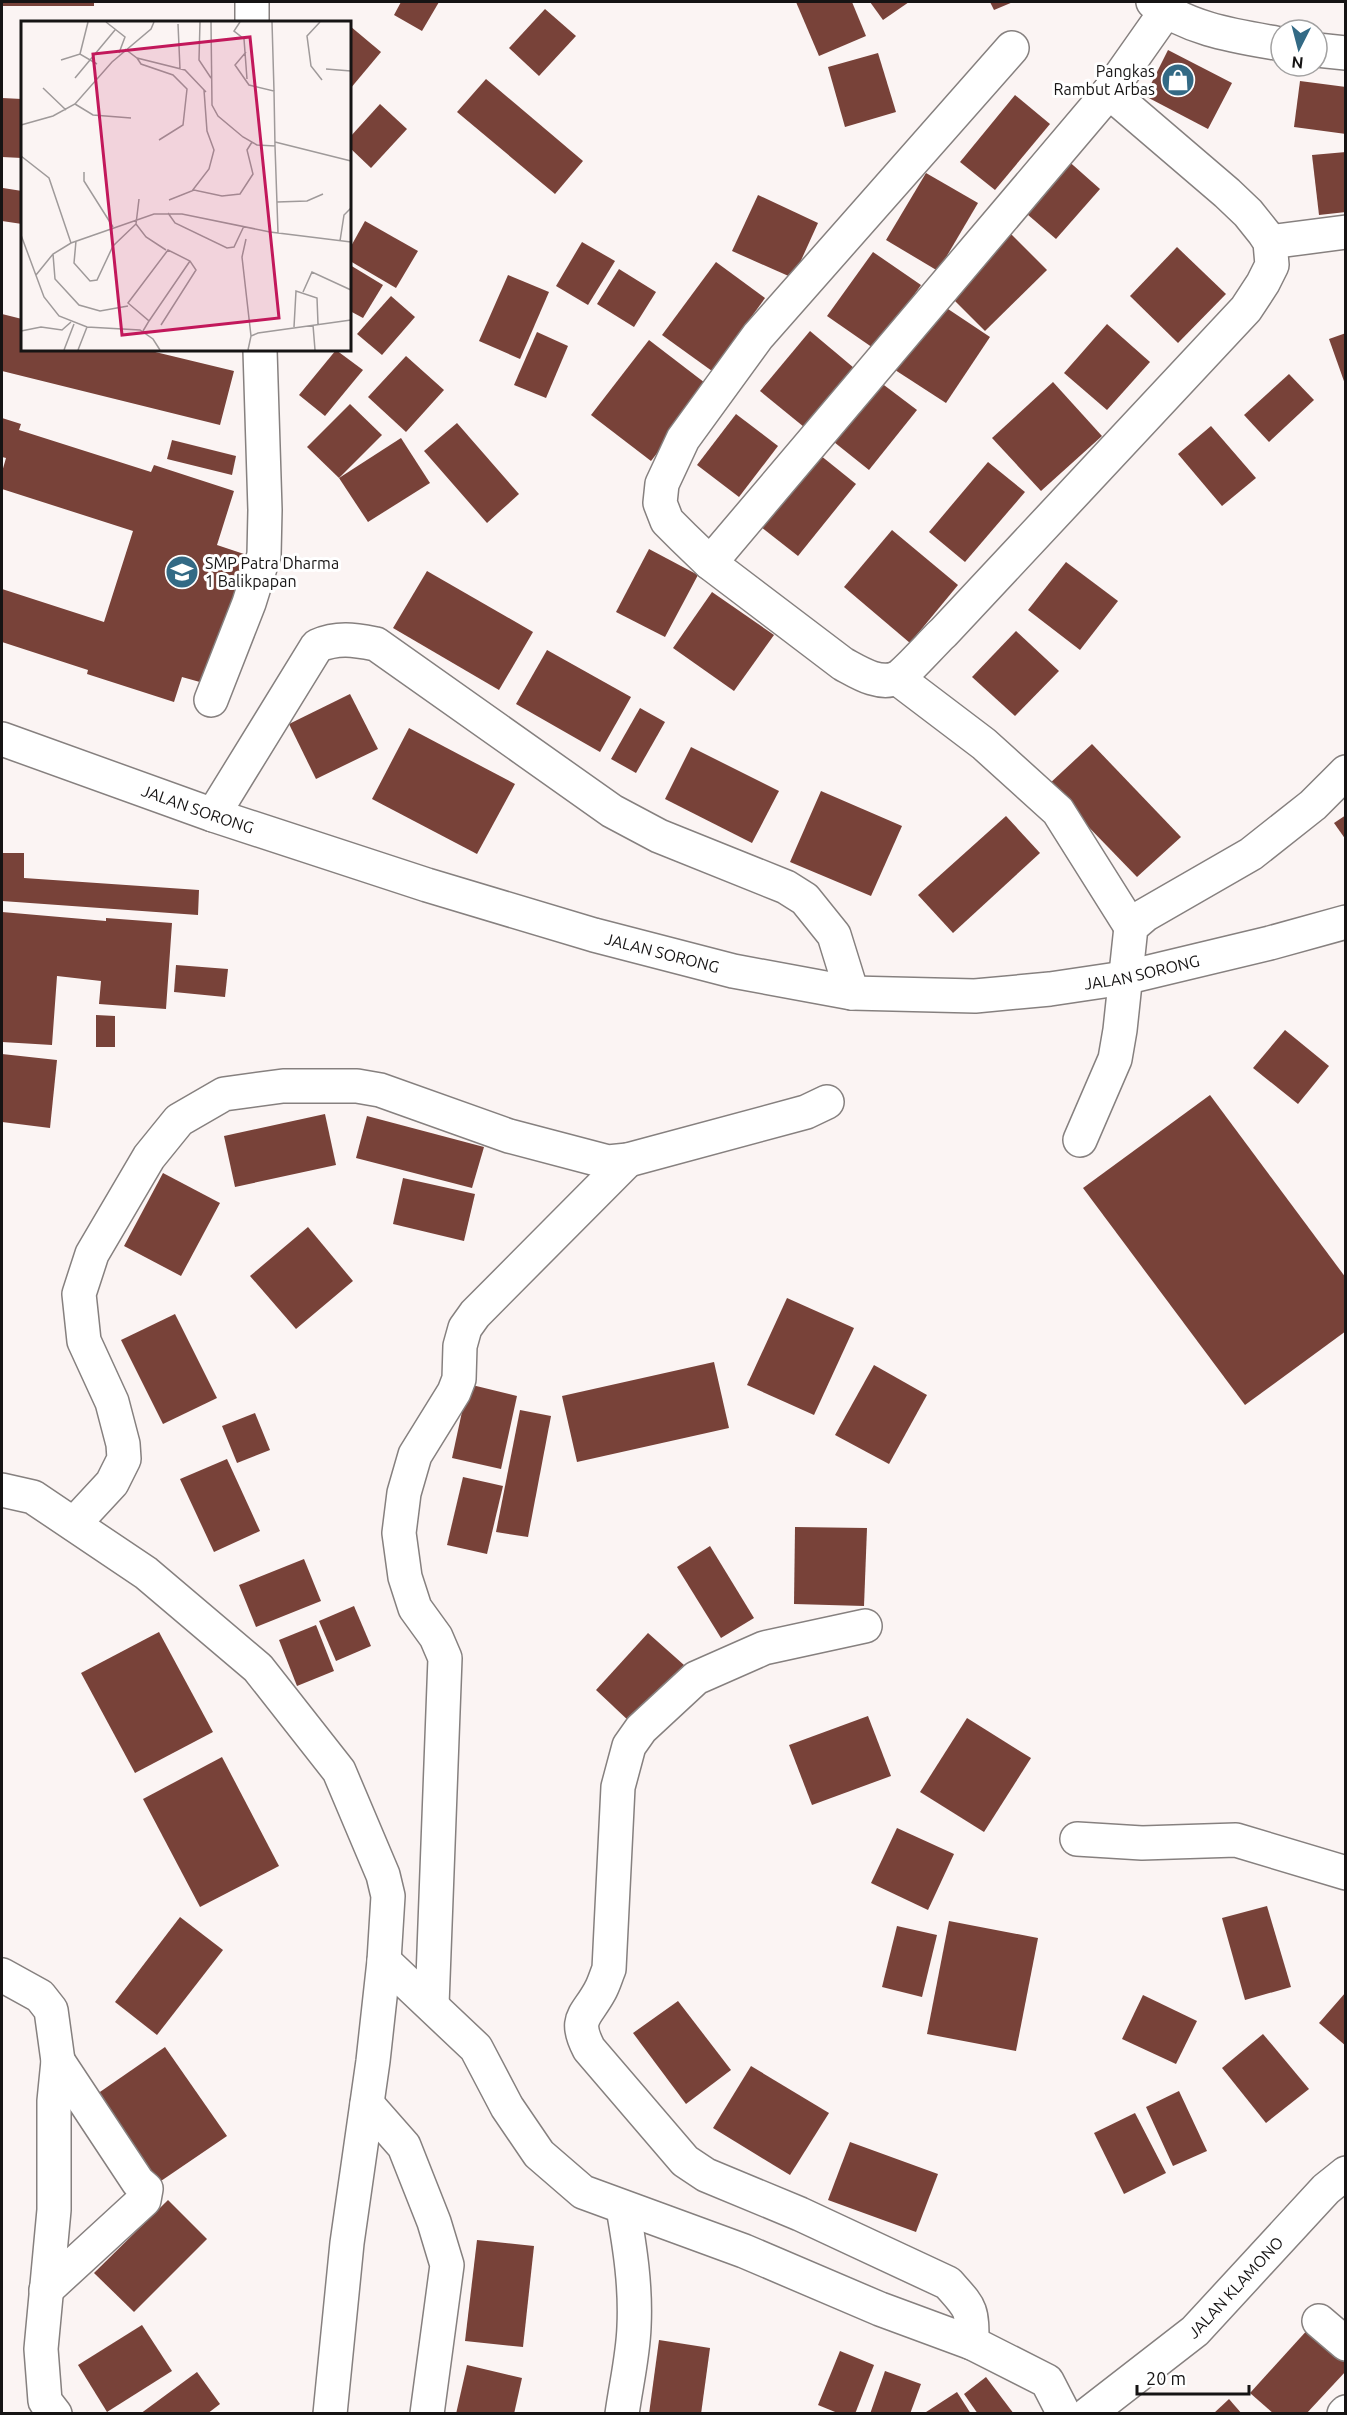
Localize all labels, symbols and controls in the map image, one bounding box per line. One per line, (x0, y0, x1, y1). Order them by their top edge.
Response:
north arrow (1269, 18, 1329, 78)
inset map (21, 21, 351, 351)
text: N (1291, 53, 1304, 72)
place label: Pangkas Rambut Arbas (1054, 62, 1155, 98)
shop icon: Pangkas Rambut Arbas (1160, 62, 1196, 98)
school or university icon: SMP Patra Dharma 1 Balikpapan (164, 554, 200, 590)
place label: SMP Patra Dharma 1 Balikpapan (205, 554, 339, 590)
street label: JALAN SORONG (139, 781, 256, 837)
street label: JALAN SORONG (603, 929, 721, 976)
street label: JALAN SORONG (1083, 951, 1201, 993)
street label: JALAN KLAMONO (1185, 2233, 1287, 2342)
scale bar (1137, 2358, 1250, 2396)
text: 20 m (1146, 2368, 1186, 2388)

